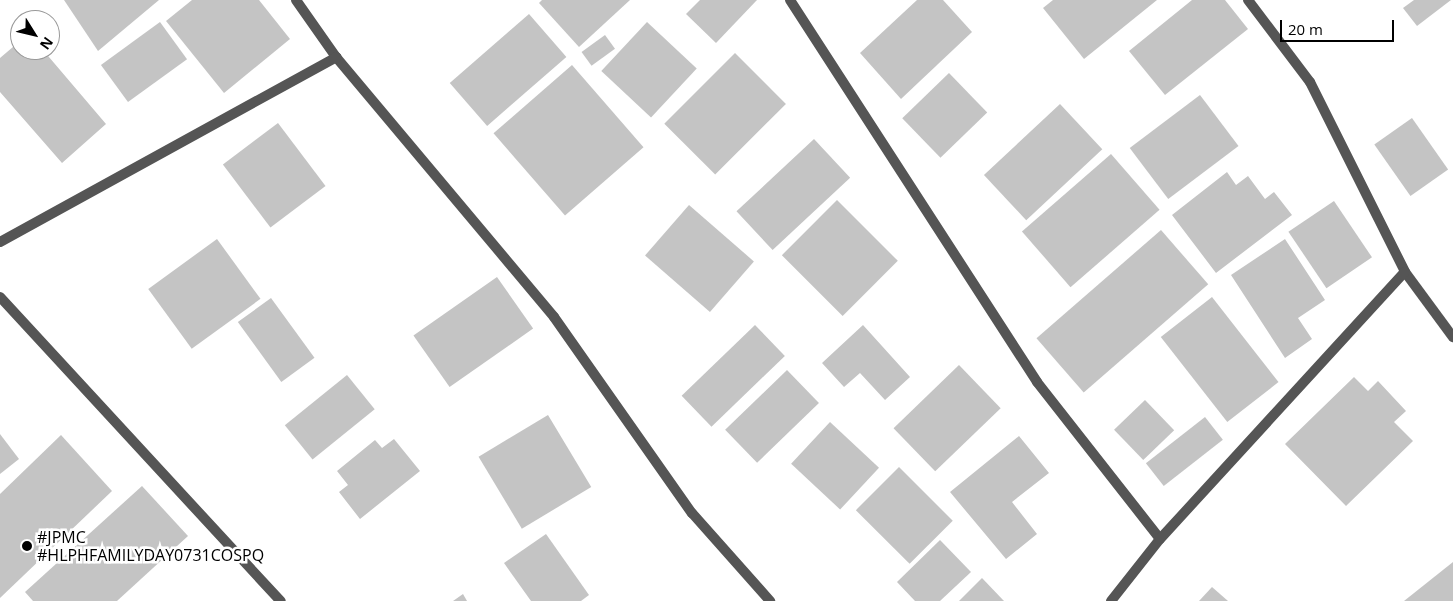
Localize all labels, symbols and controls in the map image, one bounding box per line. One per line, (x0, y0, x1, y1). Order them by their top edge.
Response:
north arrow (10, 10, 60, 60)
scale bar (1283, 10, 1397, 42)
text: 20 m (1288, 19, 1323, 39)
text: N (36, 33, 58, 54)
place label: #JPMC #HLPHFAMILYDAY0731COSPQ (37, 527, 264, 565)
marker: #JPMC #HLPHFAMILYDAY0731COSPQ (21, 540, 33, 552)

